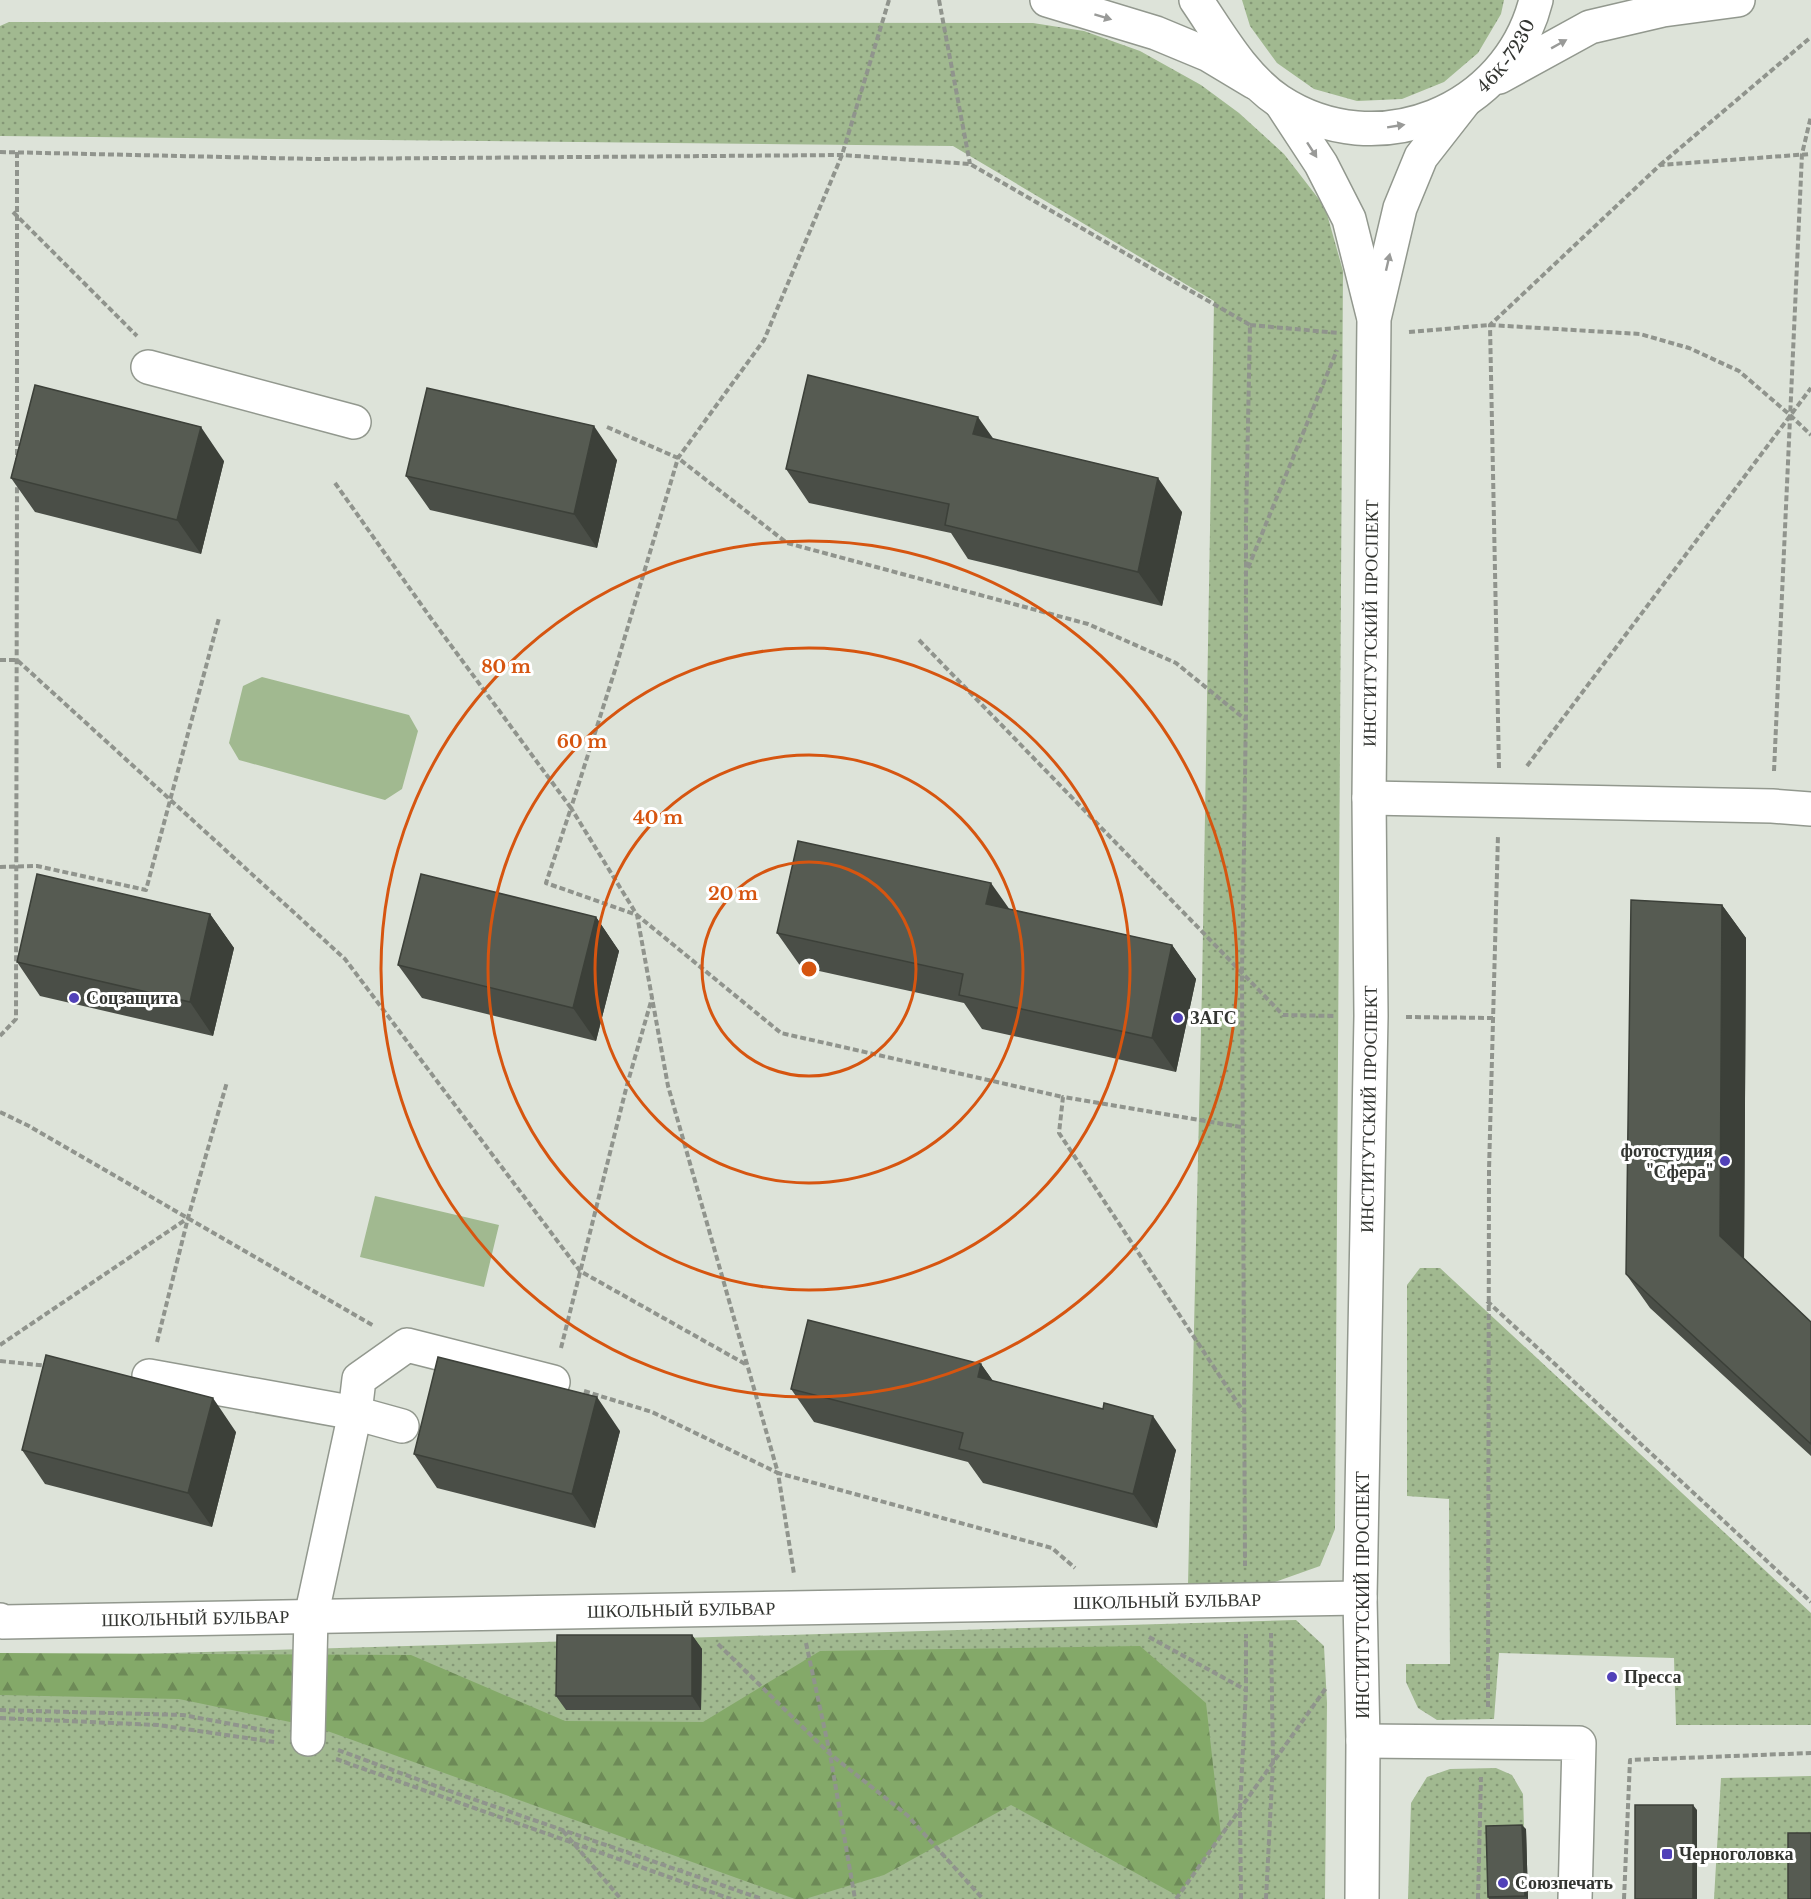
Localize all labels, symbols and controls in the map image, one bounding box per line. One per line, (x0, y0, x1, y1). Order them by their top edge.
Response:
one-way arrow (1094, 13, 1112, 22)
street label: 46К-7230 (1473, 16, 1540, 98)
one-way arrow (1551, 39, 1568, 49)
one-way arrow (1387, 122, 1406, 131)
one-way arrow (1306, 142, 1317, 159)
one-way arrow (1383, 253, 1393, 272)
street label: ИНСТИТУТСКИЙ ПРОСПЕКТ (1359, 499, 1383, 747)
text: 80 m (481, 656, 531, 678)
text: 60 m (557, 731, 607, 753)
text: 40 m (633, 807, 683, 829)
text: 20 m (708, 883, 758, 905)
centre of rings (799, 959, 819, 979)
street label: ИНСТИТУТСКИЙ ПРОСПЕКТ (1356, 985, 1382, 1233)
place label: Соцзащита (86, 987, 178, 1009)
marker: Соцзащита (67, 991, 81, 1005)
place label: ЗАГС (1190, 1007, 1237, 1029)
marker: ЗАГС (1171, 1011, 1185, 1025)
place label: фотостудия "Сфера" (1621, 1140, 1713, 1183)
marker: фотостудия "Сфера" (1718, 1154, 1732, 1168)
street label: ИНСТИТУТСКИЙ ПРОСПЕКТ (1352, 1471, 1374, 1719)
street label: ШКОЛЬНЫЙ БУЛЬВАР (1073, 1589, 1261, 1614)
street label: ШКОЛЬНЫЙ БУЛЬВАР (587, 1597, 776, 1623)
street label: ШКОЛЬНЫЙ БУЛЬВАР (101, 1606, 290, 1631)
place label: Пресса (1624, 1666, 1681, 1688)
marker: Пресса (1605, 1670, 1619, 1684)
place label: Черноголовка (1679, 1843, 1794, 1865)
marker: Черноголовка (1660, 1847, 1674, 1861)
place label: Союзпечать (1515, 1872, 1613, 1894)
marker: Союзпечать (1496, 1876, 1510, 1890)

